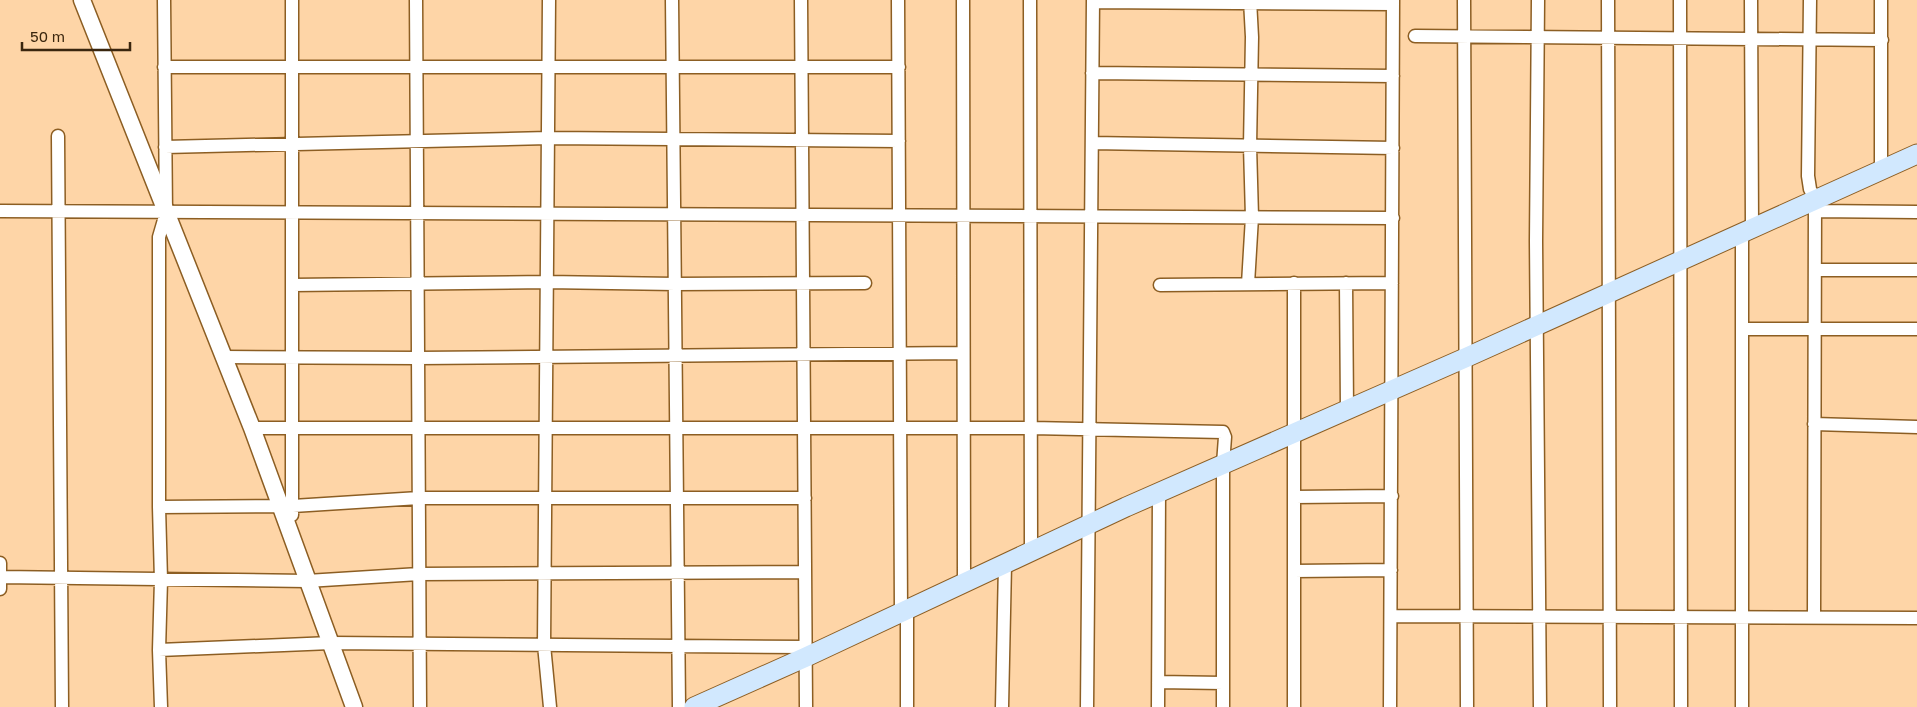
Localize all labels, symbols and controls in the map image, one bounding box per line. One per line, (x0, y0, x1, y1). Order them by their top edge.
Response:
scale bar (22, 20, 130, 52)
text: 50 m (30, 27, 65, 45)

